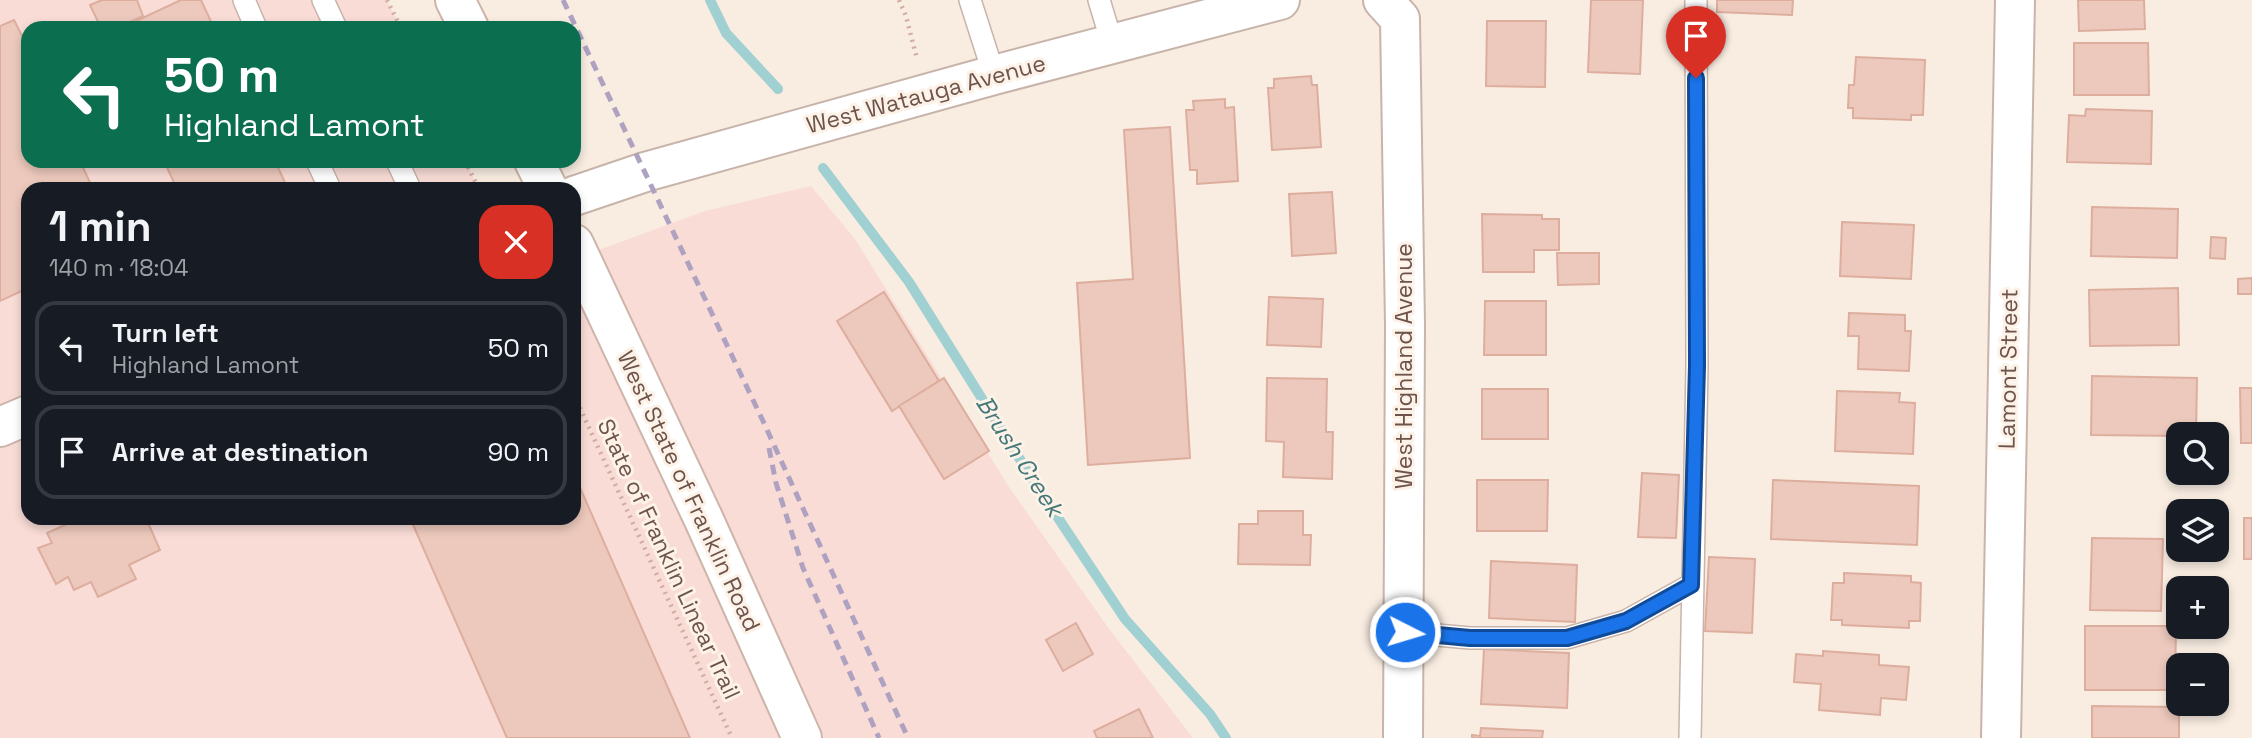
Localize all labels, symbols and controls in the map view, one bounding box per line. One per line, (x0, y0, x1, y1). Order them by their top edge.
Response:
pin (1666, 6, 1726, 78)
icon: arrive (1677, 17, 1715, 55)
text: 50 m (164, 44, 279, 106)
street label: West Watauga Avenue (803, 48, 1049, 140)
icon: left (49, 49, 140, 140)
text: Highland Lamont (164, 105, 425, 145)
text: 1 min (49, 200, 152, 253)
button: close (479, 205, 553, 279)
street label: West Highland Avenue (1389, 243, 1419, 489)
text: 140 m · 18:04 (49, 253, 188, 283)
street label: Lamont Street (1992, 289, 2024, 449)
text: Turn left (112, 316, 219, 350)
icon: left (53, 329, 91, 367)
text: 50 m (488, 331, 549, 365)
street label: West State of Franklin Road (611, 346, 767, 636)
text: Highland Lamont (112, 350, 299, 380)
water label: Brush Creek (969, 389, 1072, 525)
street label: State of Franklin Linear Trail (591, 414, 747, 704)
map controls (2166, 422, 2229, 716)
button: search (2166, 422, 2229, 485)
icon: arrive (53, 433, 91, 471)
text: Arrive at destination (112, 435, 369, 469)
text: 90 m (487, 435, 549, 469)
button: layers (2166, 499, 2229, 562)
button: + (2166, 576, 2229, 639)
position arrow (1368, 595, 1442, 669)
button: − (2166, 653, 2229, 716)

